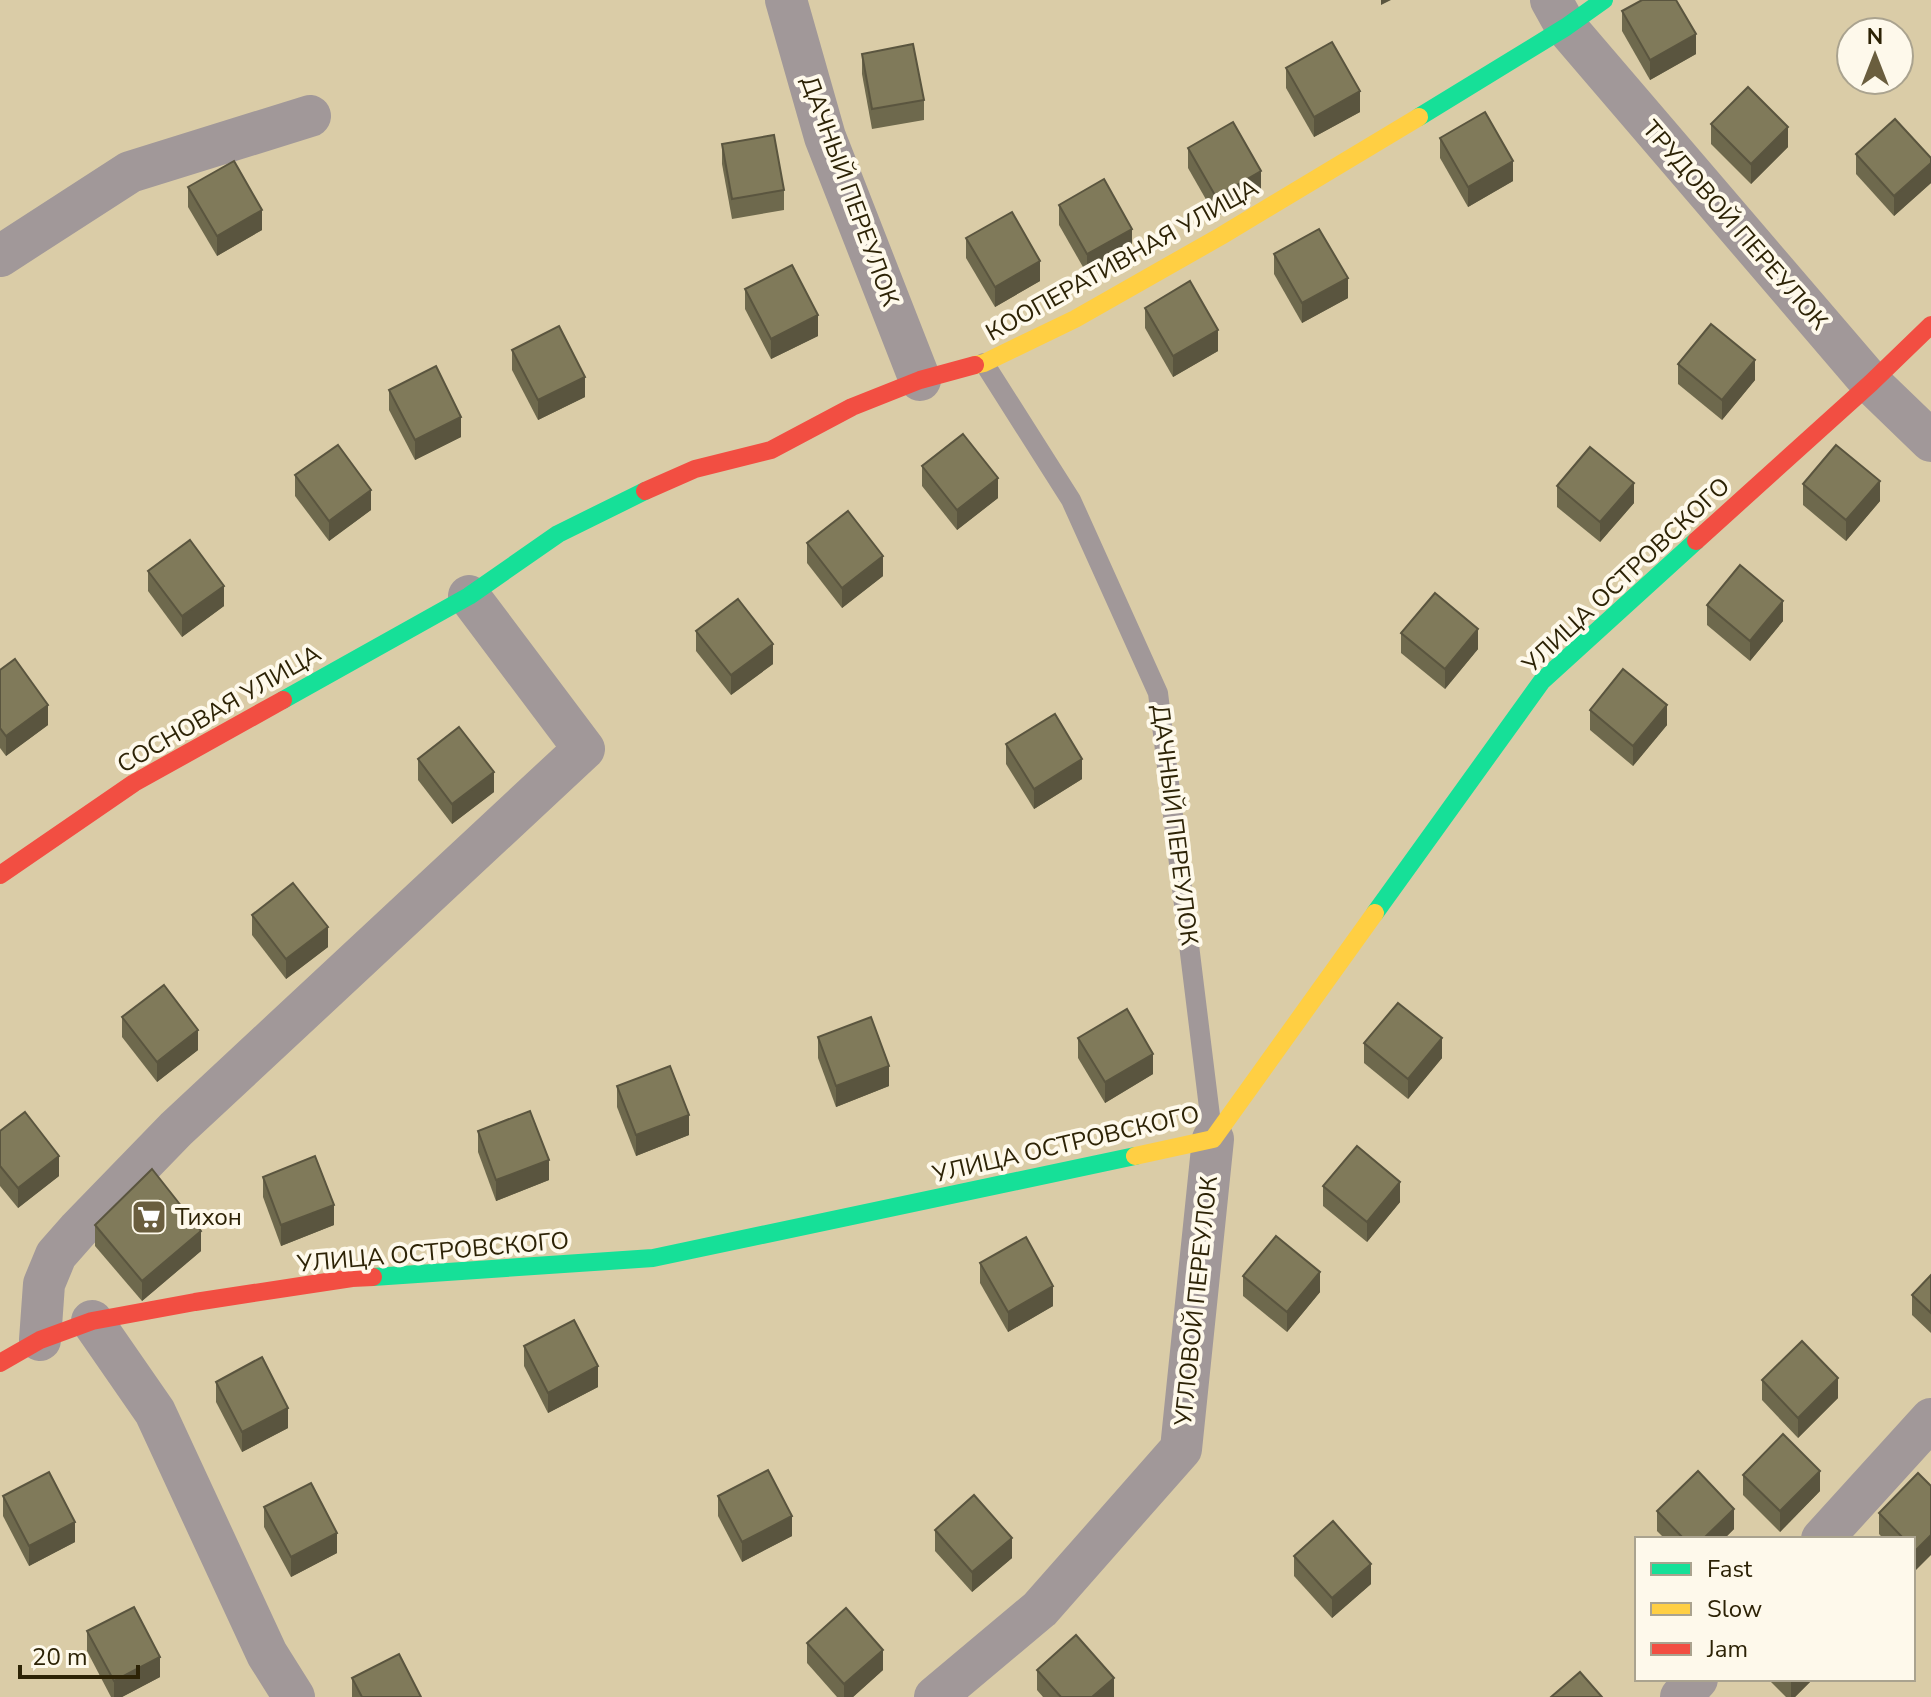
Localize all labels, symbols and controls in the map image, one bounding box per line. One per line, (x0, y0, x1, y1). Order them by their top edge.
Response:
north arrow (1835, 16, 1915, 96)
text: N (1867, 22, 1883, 52)
street label: ДАЧНЫЙ ПЕРЕУЛОК (793, 72, 907, 311)
street label: ТРУДОВОЙ ПЕРЕУЛОК (1635, 114, 1835, 337)
street label: КООПЕРАТИВНАЯ УЛИЦА (980, 171, 1264, 348)
street label: УЛИЦА ОСТРОВСКОГО (1515, 470, 1737, 680)
street label: СОСНОВАЯ УЛИЦА (111, 637, 327, 780)
street label: ДАЧНЫЙ ПЕРЕУЛОК (1144, 703, 1206, 948)
street label: УЛИЦА ОСТРОВСКОГО (928, 1098, 1203, 1191)
street label: УГЛОВОЙ ПЕРЕУЛОК (1167, 1174, 1225, 1428)
supermarket icon: Тихон (130, 1198, 168, 1236)
place label: Тихон (175, 1201, 242, 1233)
street label: УЛИЦА ОСТРОВСКОГО (295, 1224, 570, 1280)
legend (1635, 1537, 1915, 1681)
text: Fast (1707, 1553, 1753, 1585)
text: Slow (1707, 1593, 1762, 1625)
scale bar (20, 1629, 138, 1679)
text: Jam (1706, 1633, 1748, 1665)
text: 20 m (32, 1641, 88, 1673)

